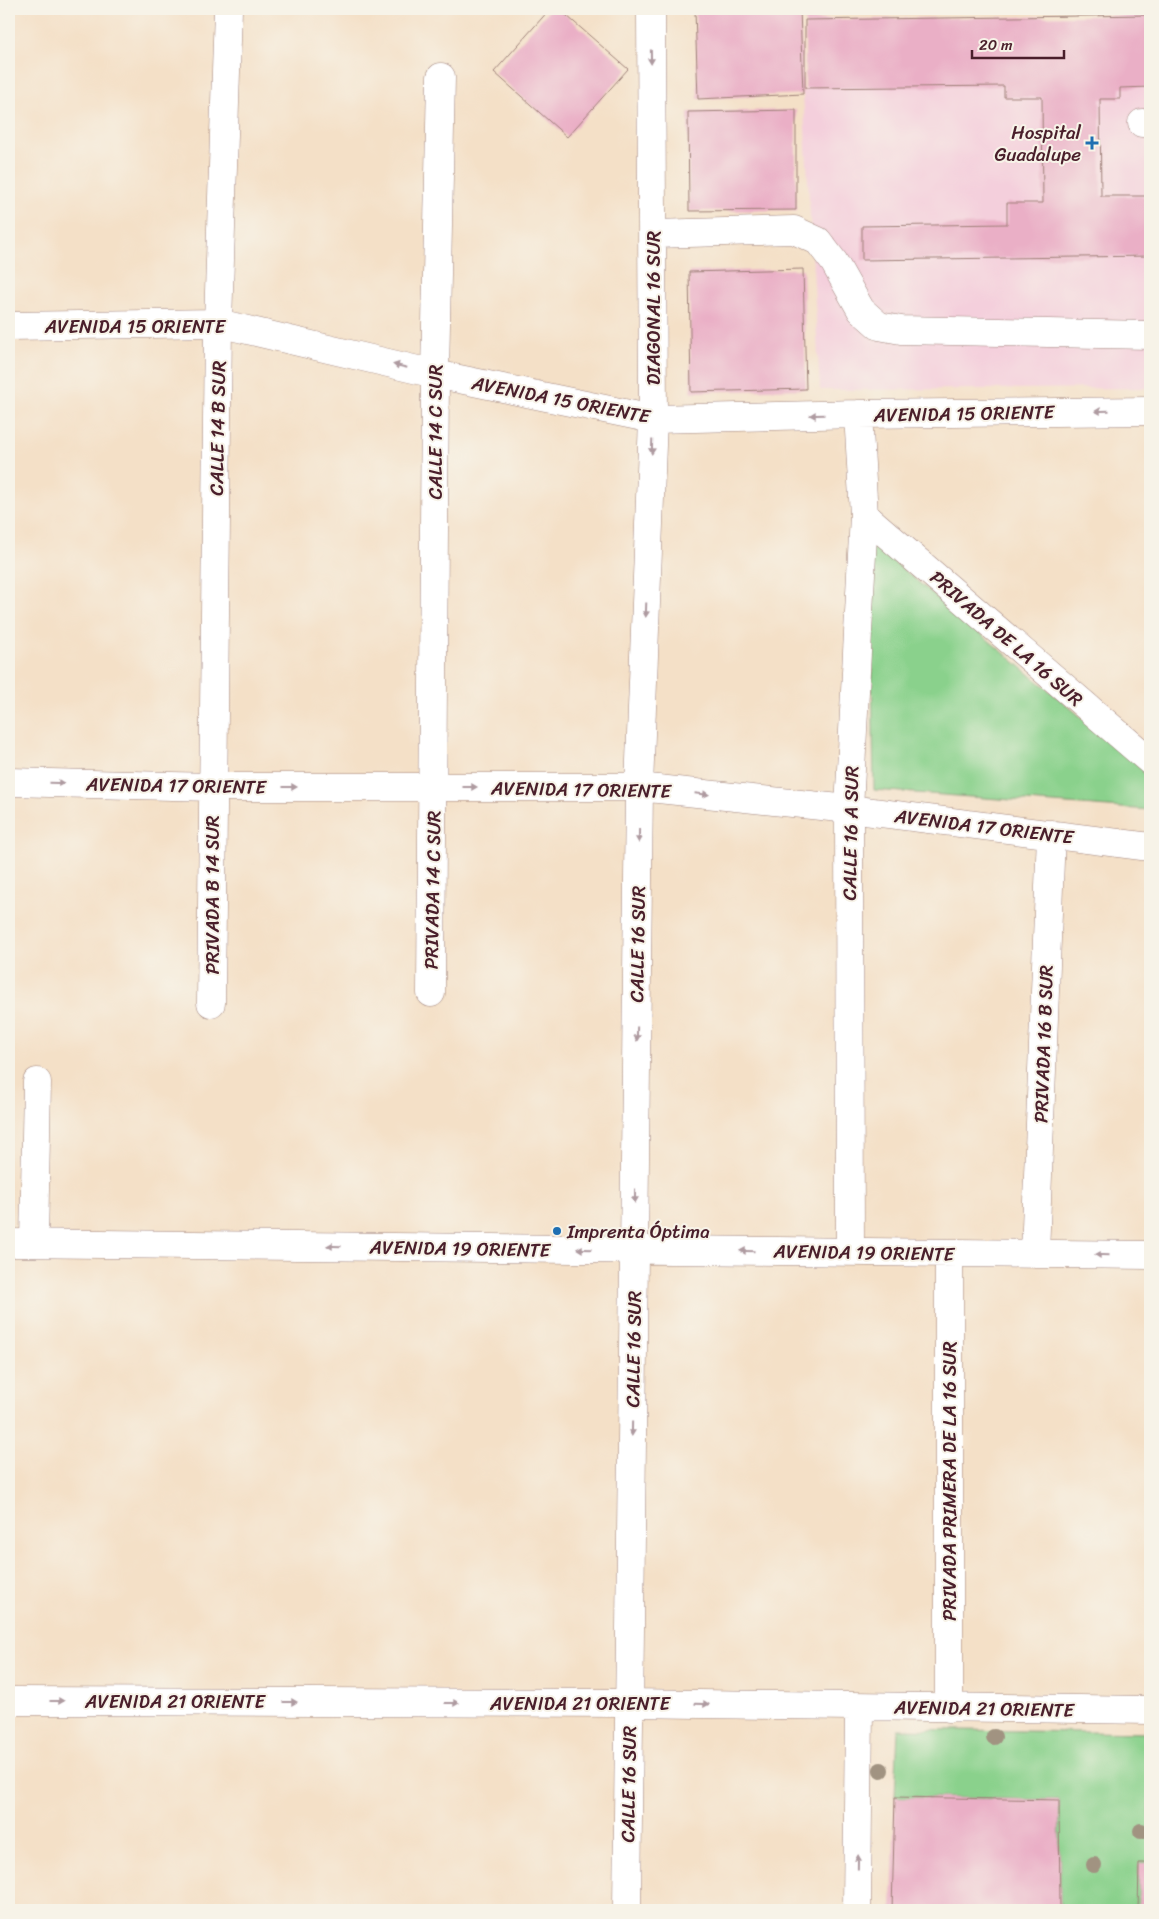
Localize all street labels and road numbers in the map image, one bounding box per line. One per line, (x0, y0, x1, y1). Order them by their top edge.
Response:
street label: DIAGONAL 16 SUR (637, 231, 670, 385)
street label: AVENIDA 15 ORIENTE (44, 310, 227, 343)
street label: CALLE 14 B SUR (200, 360, 235, 496)
street label: CALLE 14 C SUR (419, 365, 452, 499)
street label: AVENIDA 15 ORIENTE (468, 366, 654, 433)
street label: AVENIDA 15 ORIENTE (872, 395, 1056, 432)
street label: PRIVADA DE LA 16 SUR (922, 562, 1091, 715)
street label: CALLE 16 A SUR (833, 765, 868, 901)
street label: AVENIDA 17 ORIENTE (85, 767, 268, 804)
street label: AVENIDA 17 ORIENTE (490, 771, 673, 808)
street label: AVENIDA 17 ORIENTE (892, 799, 1077, 854)
street label: PRIVADA 14 C SUR (415, 810, 450, 970)
street label: PRIVADA B 14 SUR (196, 815, 229, 975)
street label: CALLE 16 SUR (620, 885, 655, 1003)
street label: PRIVADA 16 B SUR (1024, 964, 1063, 1124)
street label: AVENIDA 19 ORIENTE (368, 1230, 552, 1267)
street label: AVENIDA 19 ORIENTE (772, 1234, 956, 1271)
street label: CALLE 16 SUR (616, 1290, 651, 1408)
street label: PRIVADA PRIMERA DE LA 16 SUR (933, 1341, 966, 1621)
street label: AVENIDA 21 ORIENTE (84, 1685, 266, 1718)
street label: AVENIDA 21 ORIENTE (489, 1687, 671, 1720)
street label: AVENIDA 21 ORIENTE (893, 1690, 1076, 1727)
street label: CALLE 16 SUR (611, 1725, 646, 1843)

